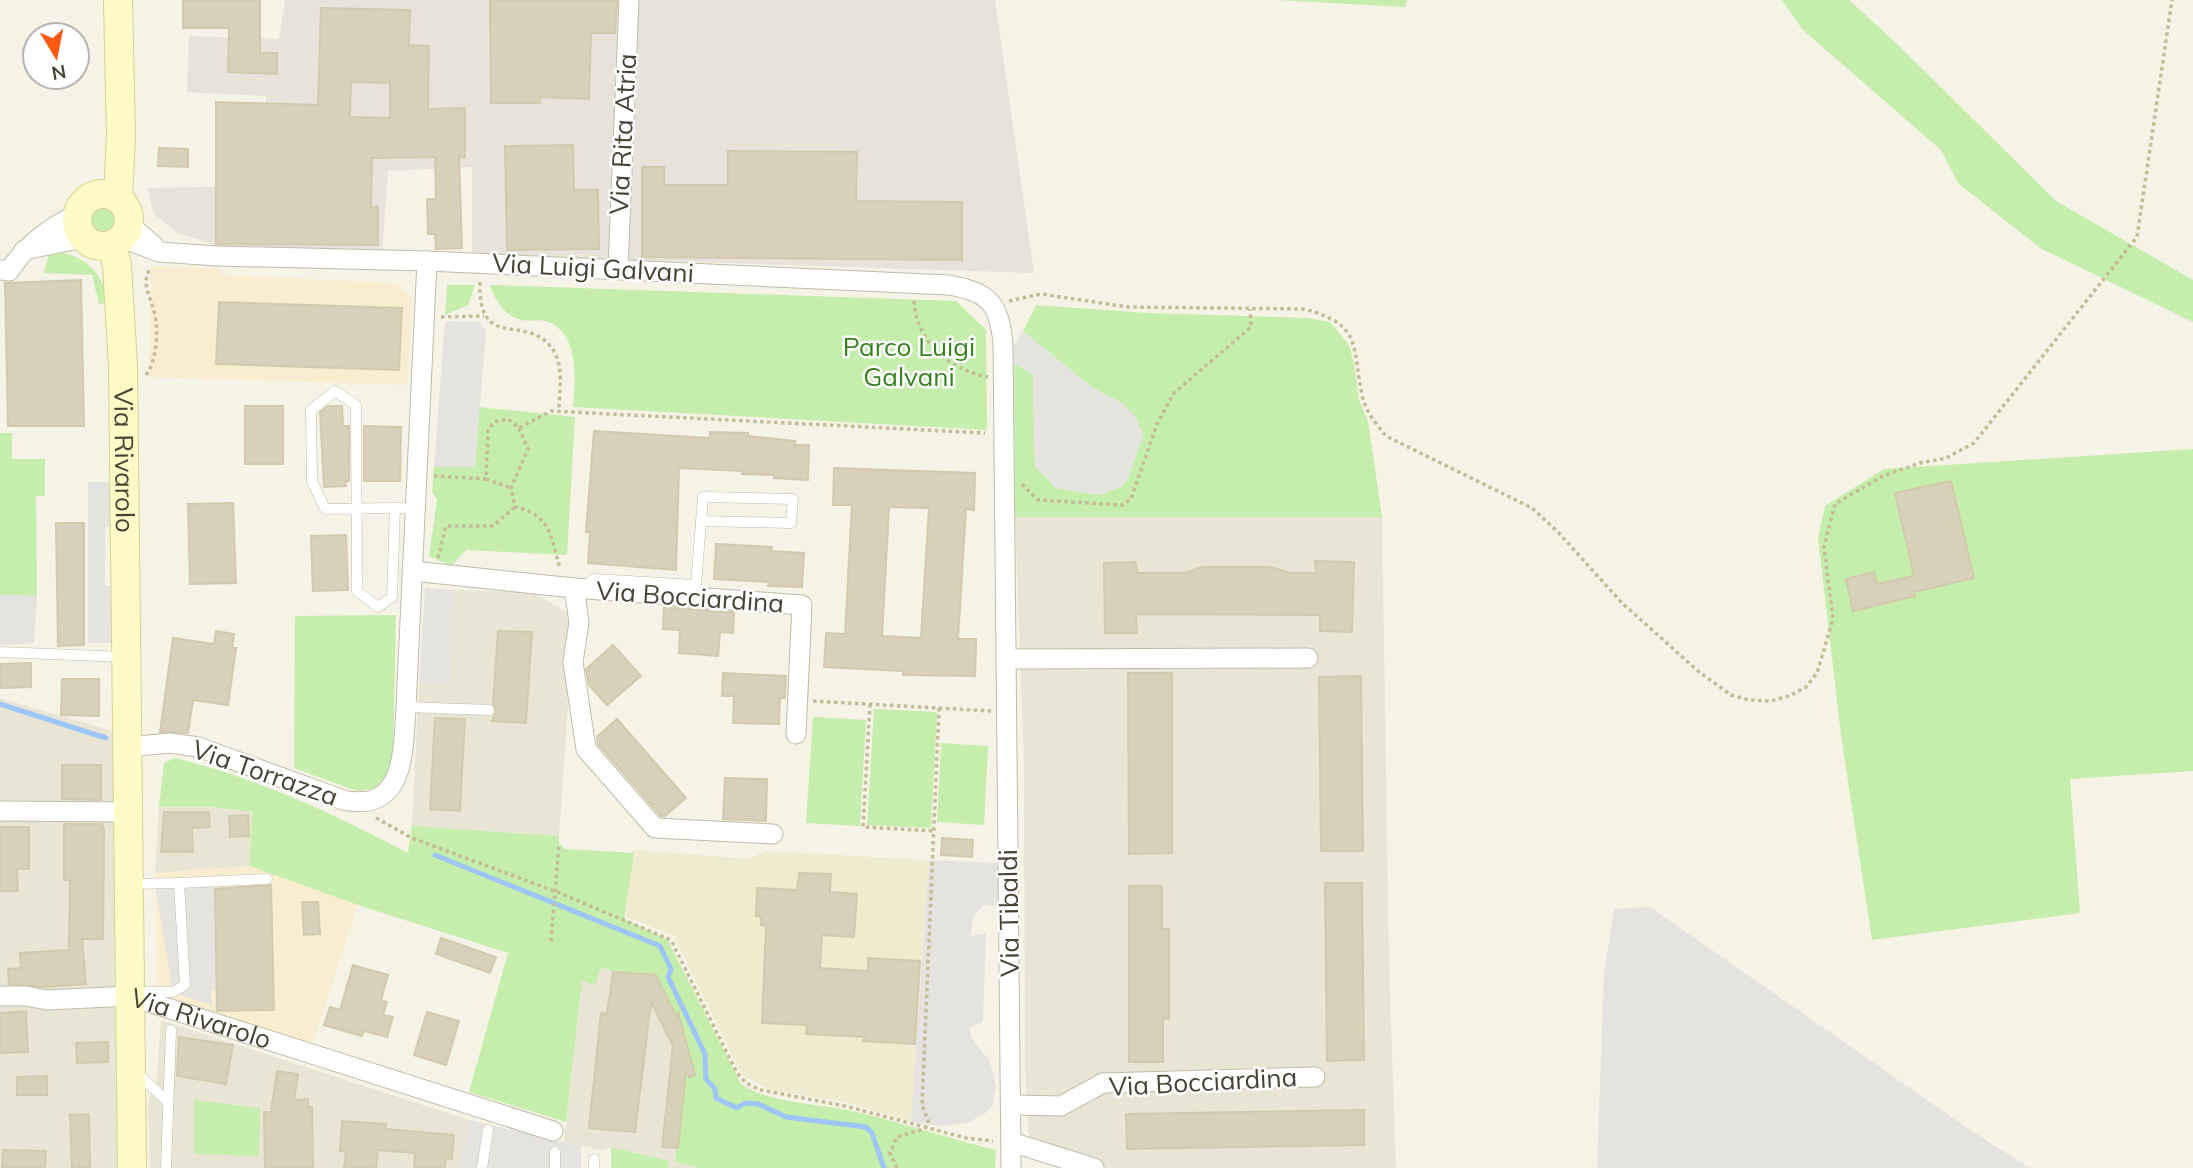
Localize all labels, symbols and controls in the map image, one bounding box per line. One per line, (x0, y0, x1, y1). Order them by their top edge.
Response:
north arrow (21, 21, 91, 91)
street label: Via Rita Atria (602, 52, 643, 215)
text: N (50, 60, 68, 86)
street label: Via Luigi Galvani (491, 246, 695, 289)
park label: Parco Luigi Galvani (843, 330, 975, 393)
street label: Via Rivarolo (107, 387, 142, 533)
street label: Via Bocciardina (595, 573, 785, 620)
street label: Via Torrazza (188, 732, 342, 813)
street label: Via Tibaldi (991, 849, 1026, 977)
street label: Via Rivarolo (127, 980, 275, 1056)
street label: Via Bocciardina (1108, 1060, 1298, 1103)

